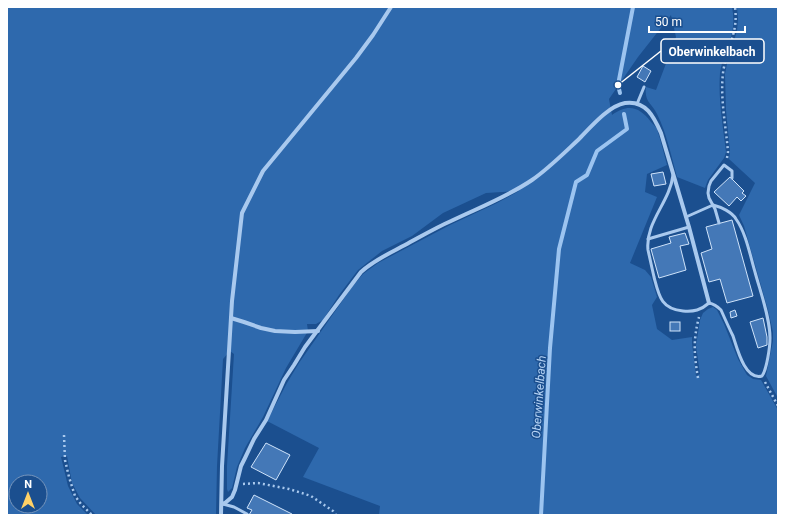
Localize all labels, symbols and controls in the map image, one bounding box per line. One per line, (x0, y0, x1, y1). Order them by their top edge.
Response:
scale bar (649, 8, 745, 34)
text: 50 m (655, 15, 682, 29)
callout: Oberwinkelbach (661, 39, 764, 63)
text: Oberwinkelbach (669, 45, 756, 59)
water label: Oberwinkelbach (529, 355, 549, 439)
north arrow (8, 474, 48, 514)
text: N (24, 478, 32, 491)

